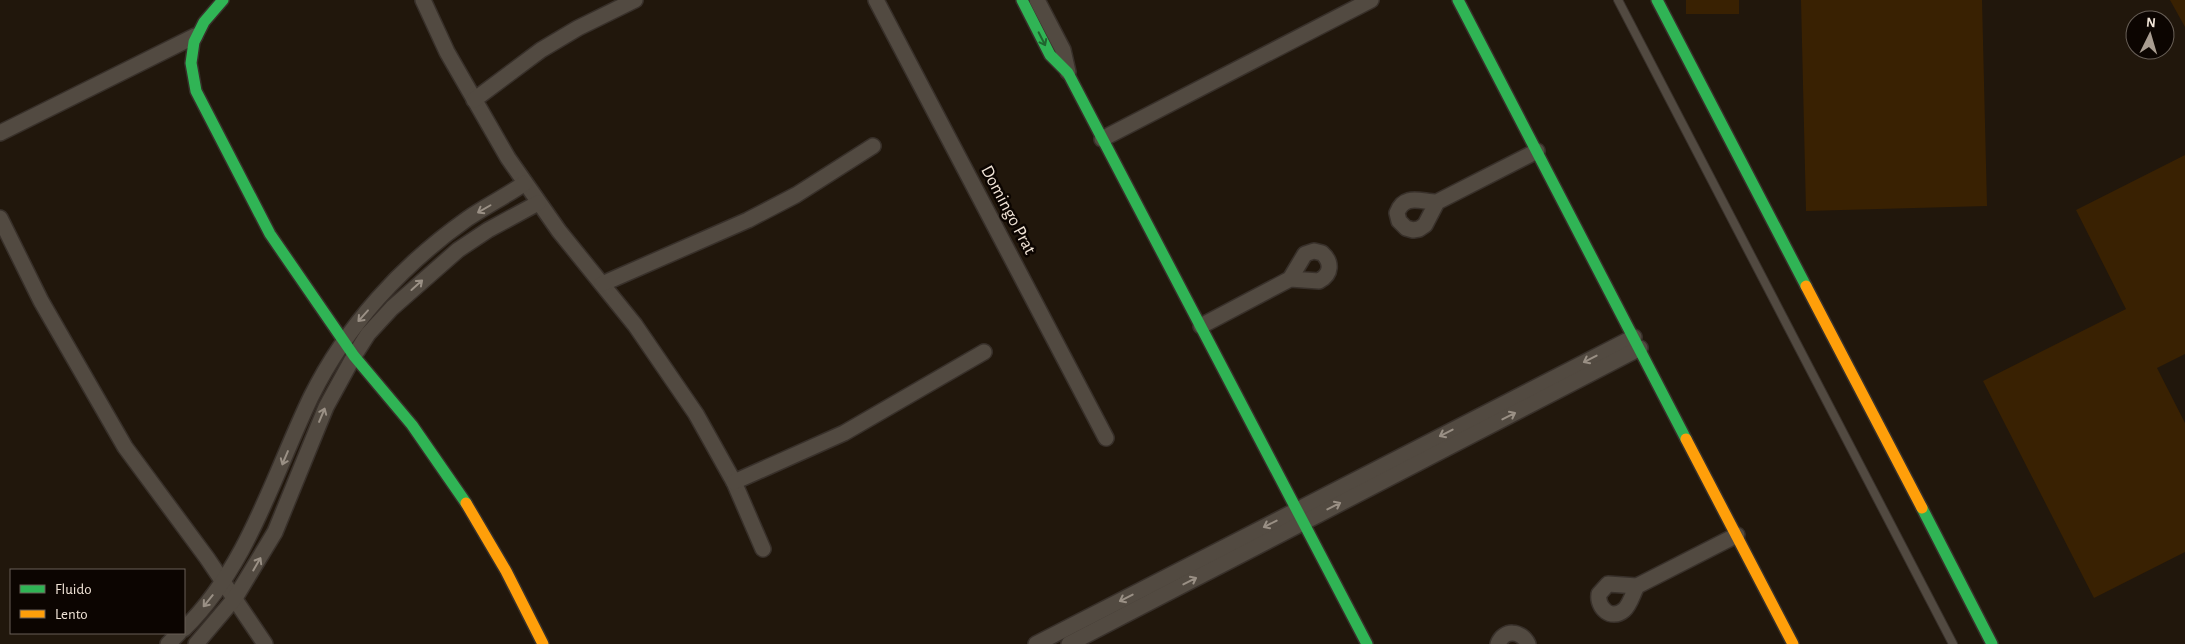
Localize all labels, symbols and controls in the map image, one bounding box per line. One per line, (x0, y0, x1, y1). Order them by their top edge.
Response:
north arrow (2125, 10, 2175, 60)
text: N (2146, 16, 2157, 30)
one-way arrow (1038, 31, 1047, 46)
street label: Domingo Prat (977, 163, 1039, 258)
one-way arrow (476, 204, 491, 214)
one-way arrow (411, 279, 424, 291)
one-way arrow (357, 310, 369, 323)
one-way arrow (1583, 355, 1598, 364)
one-way arrow (318, 408, 328, 423)
one-way arrow (1502, 411, 1517, 421)
one-way arrow (1438, 428, 1453, 438)
one-way arrow (279, 450, 289, 465)
one-way arrow (1326, 501, 1341, 511)
one-way arrow (1263, 520, 1278, 529)
one-way arrow (253, 557, 263, 571)
legend (10, 569, 185, 634)
one-way arrow (1182, 576, 1197, 585)
text: Fluido (55, 582, 92, 597)
one-way arrow (1118, 593, 1133, 603)
one-way arrow (203, 594, 214, 607)
text: Lento (55, 607, 88, 622)

